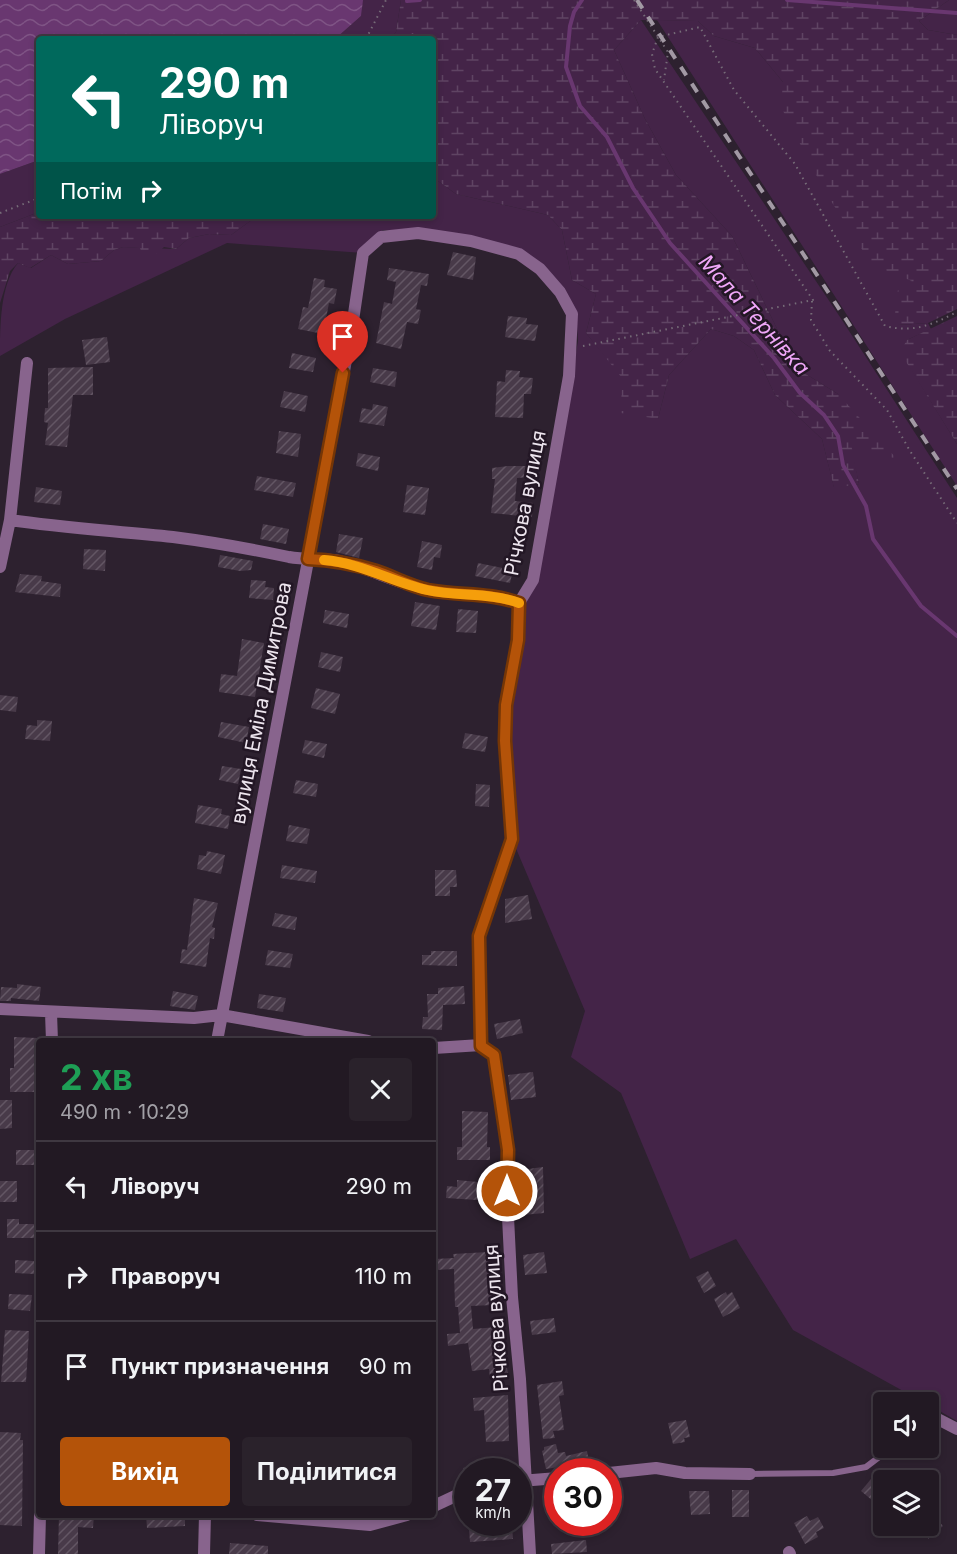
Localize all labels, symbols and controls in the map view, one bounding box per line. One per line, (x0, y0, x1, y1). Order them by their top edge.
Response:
text: 290 m (159, 57, 289, 108)
icon: left (60, 60, 138, 138)
text: Ліворуч (159, 108, 264, 141)
icon: right (134, 174, 167, 207)
text: Потім (60, 178, 122, 204)
water label: Мала Тернівка (694, 249, 815, 380)
pin (317, 311, 368, 373)
icon: arrive (326, 320, 359, 353)
street label: Річкова вулиця (499, 428, 551, 578)
street label: вулиця Еміла Димитрова (226, 580, 296, 826)
text: 2 хв (60, 1055, 133, 1099)
button: close (349, 1058, 412, 1121)
text: 490 m · 10:29 (60, 1100, 189, 1124)
position arrow (475, 1159, 539, 1223)
icon: left (60, 1170, 93, 1203)
text: Ліворуч (111, 1173, 199, 1199)
text: 290 m (346, 1173, 412, 1199)
street label: Річкова вулиця (479, 1243, 513, 1393)
icon: right (60, 1260, 93, 1293)
text: Праворуч (111, 1263, 220, 1289)
text: 110 m (355, 1263, 412, 1289)
icon: arrive (60, 1350, 93, 1383)
text: Пункт призначення (111, 1353, 329, 1379)
text: 90 m (359, 1353, 412, 1379)
map controls (873, 1392, 939, 1536)
button: sound (873, 1392, 939, 1458)
button: Вихід (60, 1437, 230, 1506)
button: Поділитися (242, 1437, 412, 1506)
speed limit sign: 30 (544, 1458, 622, 1536)
button: layers (873, 1470, 939, 1536)
text: 27 (475, 1472, 511, 1508)
text: km/h (475, 1503, 511, 1522)

